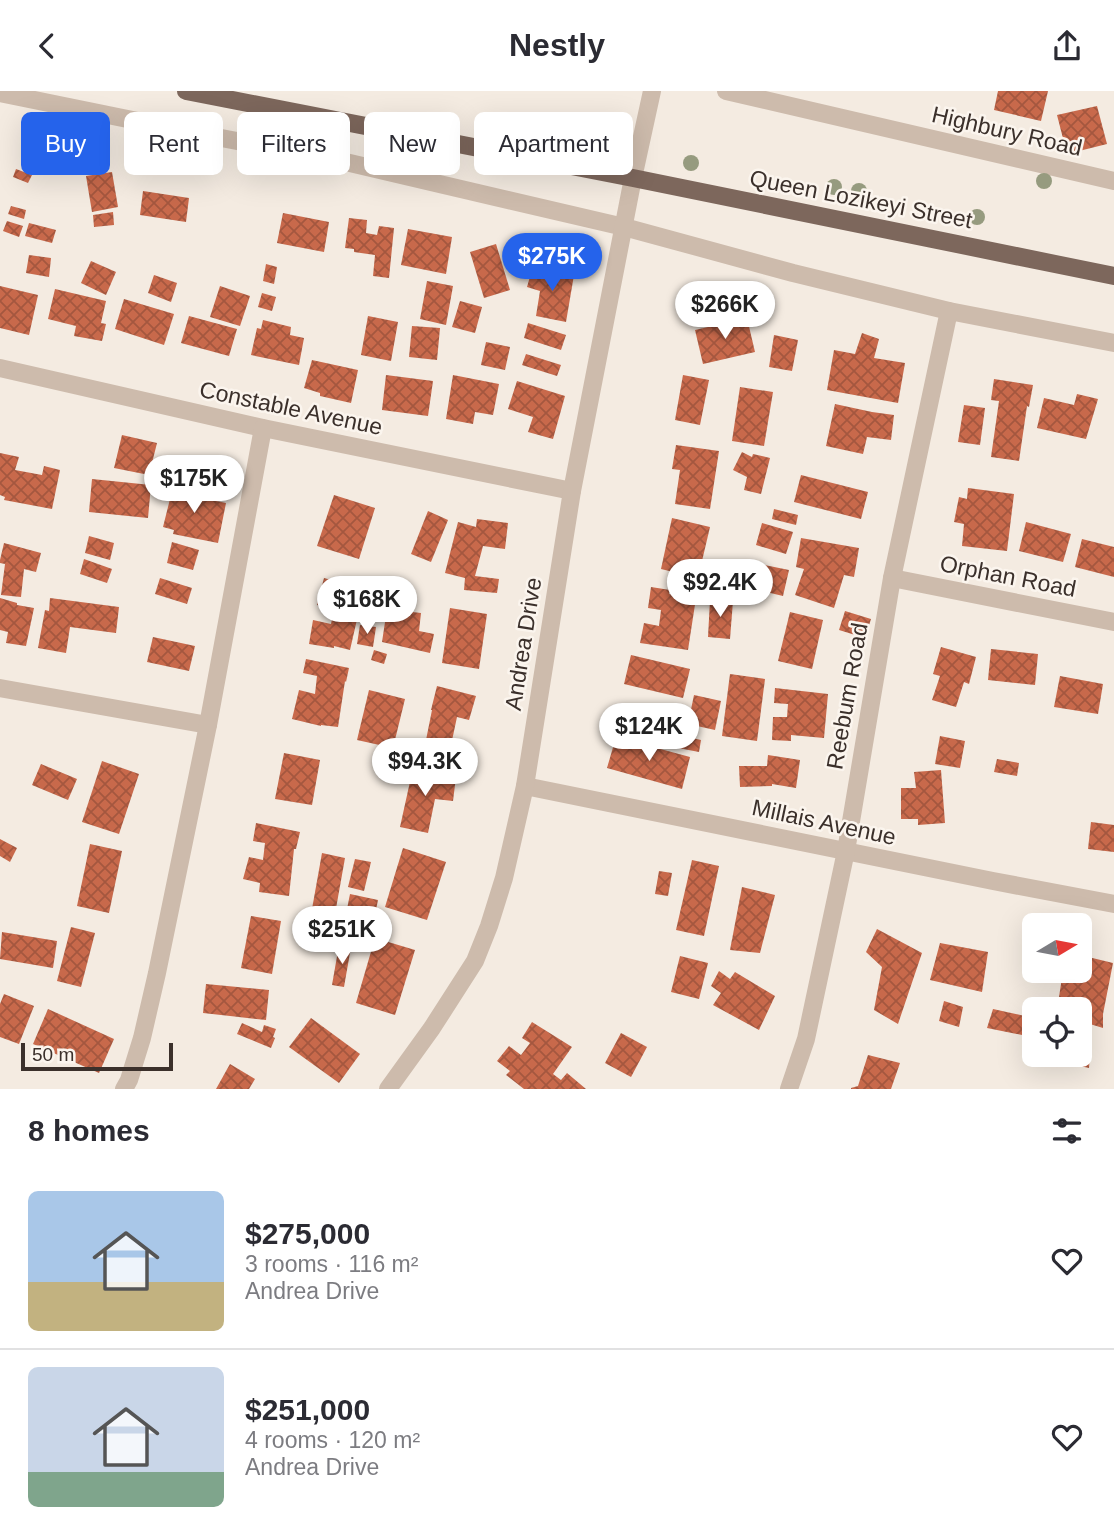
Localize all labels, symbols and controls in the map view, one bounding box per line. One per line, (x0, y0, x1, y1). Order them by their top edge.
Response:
icon: back (28, 27, 66, 65)
text: Nestly (509, 27, 605, 63)
icon: share (1048, 27, 1086, 65)
street label: Highbury Road (929, 101, 1085, 161)
chip: Buy (21, 112, 110, 175)
chip: Rent (124, 112, 223, 175)
chip: Filters (237, 112, 350, 175)
chip: New (364, 112, 460, 175)
chip: Apartment (474, 112, 633, 175)
street label: Queen Lozikeyi Street (747, 165, 975, 233)
pin: $275K (503, 233, 601, 293)
text: $275K (518, 243, 586, 269)
pin: $266K (676, 281, 774, 341)
text: $266K (691, 291, 759, 317)
street label: Constable Avenue (197, 376, 385, 440)
pin: $175K (145, 455, 243, 515)
text: $175K (160, 465, 228, 491)
street label: Orphan Road (938, 550, 1078, 602)
pin: $92.4K (663, 559, 777, 619)
text: $92.4K (683, 569, 757, 595)
street label: Andrea Drive (500, 576, 546, 712)
pin: $168K (318, 577, 416, 636)
text: $168K (333, 586, 401, 612)
street label: Reebum Road (821, 621, 873, 771)
pin: $124K (600, 703, 698, 763)
text: $124K (615, 713, 683, 739)
pin: $94.3K (368, 739, 482, 798)
text: $94.3K (388, 748, 462, 774)
street label: Millais Avenue (750, 794, 898, 850)
pin: $251K (293, 907, 391, 966)
north arrow (1022, 913, 1092, 983)
map controls (1022, 913, 1092, 1067)
text: $251K (308, 916, 376, 942)
button: locate (1022, 997, 1092, 1067)
scale bar (21, 1040, 173, 1072)
text: 50 m (32, 1044, 74, 1065)
icon: filters (1048, 1112, 1086, 1150)
text: 8 homes (28, 1114, 150, 1147)
text: $275,000 (245, 1217, 370, 1250)
icon: home (84, 1219, 168, 1303)
icon: heart (1048, 1242, 1086, 1280)
text: 3 rooms · 116 m² (245, 1251, 418, 1277)
text: Andrea Drive (245, 1278, 379, 1304)
text: $251,000 (245, 1393, 370, 1426)
icon: home (84, 1395, 168, 1479)
icon: heart (1048, 1418, 1086, 1456)
text: 4 rooms · 120 m² (245, 1427, 420, 1453)
text: Andrea Drive (245, 1454, 379, 1480)

